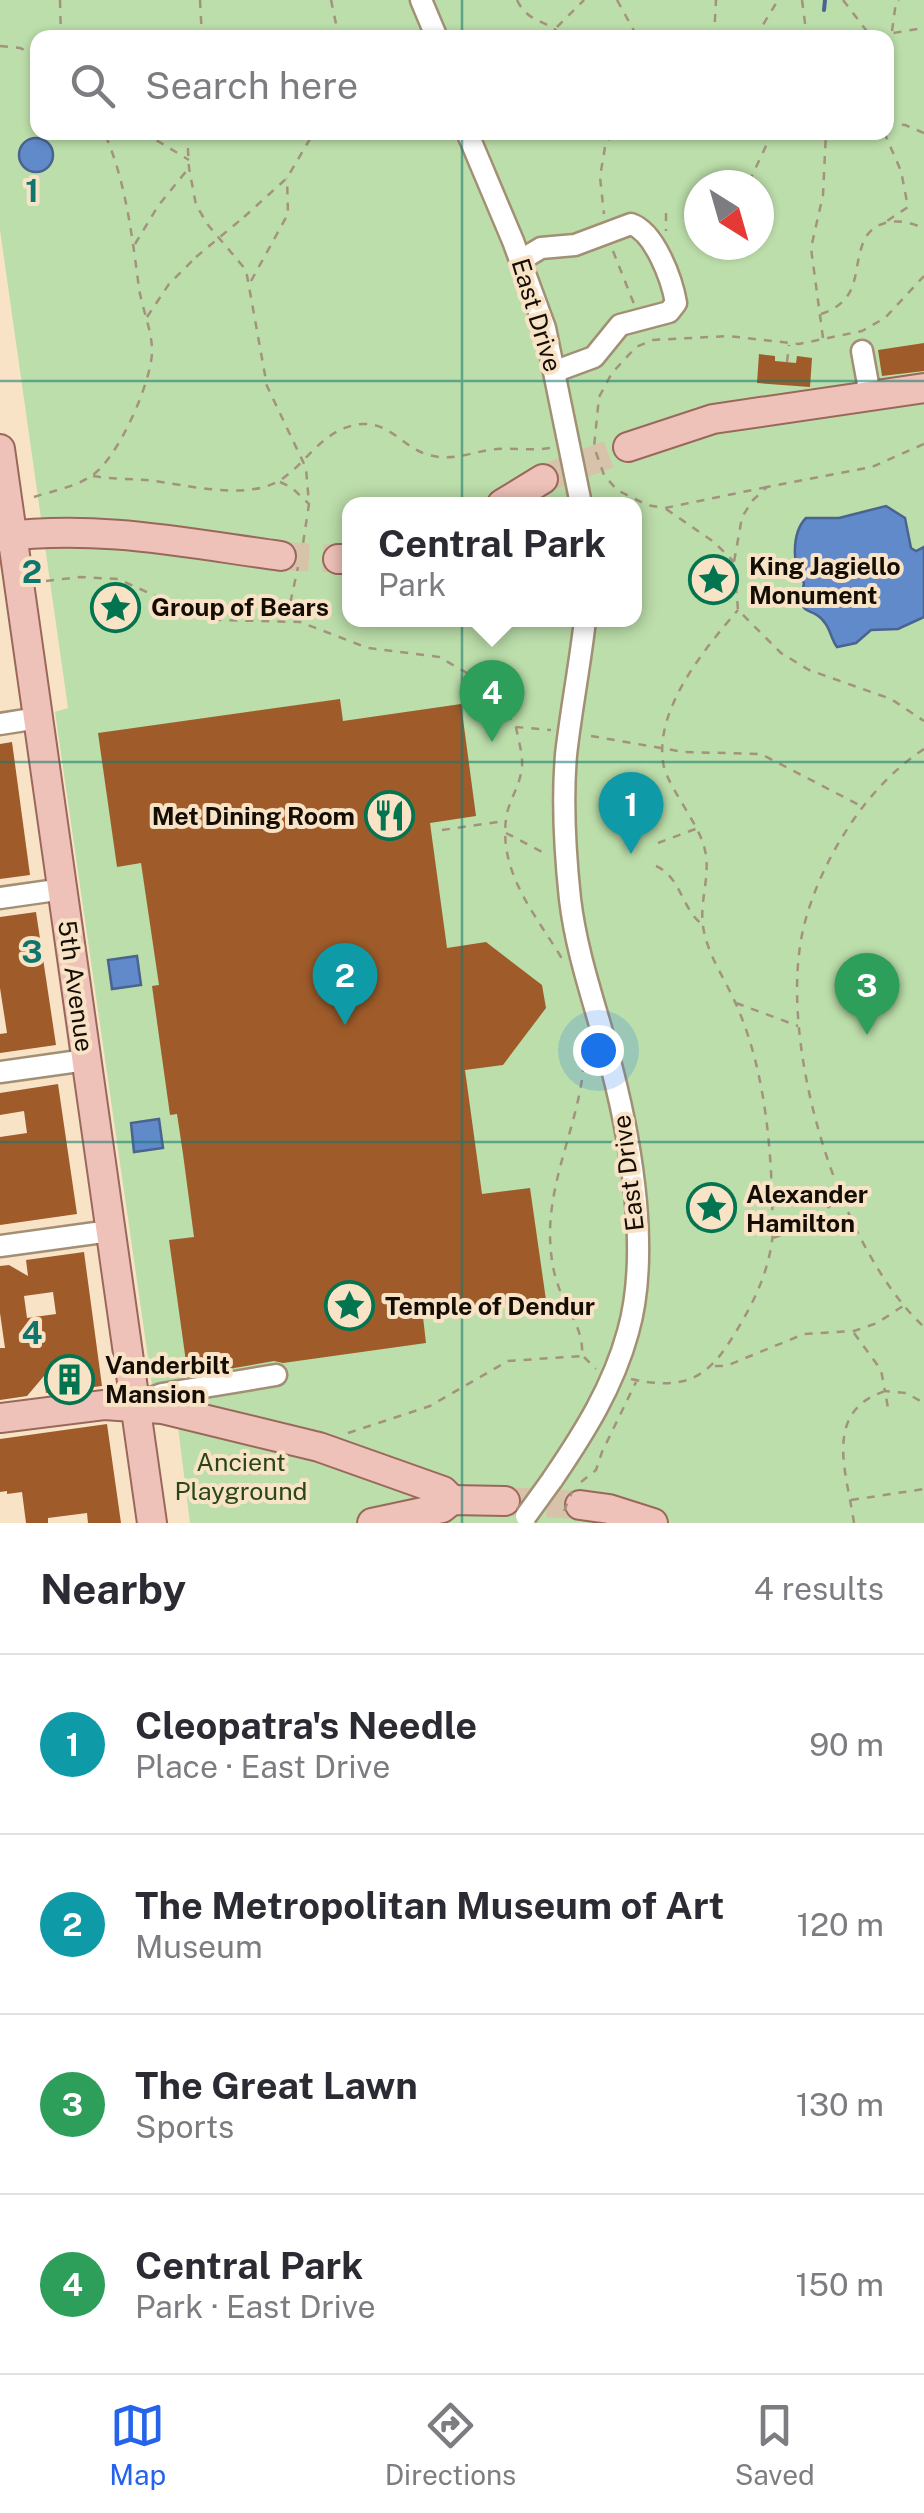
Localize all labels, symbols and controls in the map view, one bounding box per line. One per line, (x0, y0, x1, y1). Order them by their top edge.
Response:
search box (30, 30, 894, 140)
icon: search (65, 58, 120, 113)
text: Search here (145, 63, 358, 108)
north arrow (684, 170, 774, 260)
text: 1 (25, 172, 39, 209)
street label: East Drive (506, 255, 568, 375)
popup (342, 497, 642, 627)
text: Central Park (378, 521, 606, 566)
place label: King Jagiello Monument (749, 551, 901, 610)
text: 2 (22, 553, 42, 590)
place icon: King Jagiello Monument (688, 554, 740, 606)
text: Park (378, 566, 446, 603)
place icon: Group of Bears (90, 581, 142, 633)
place label: Group of Bears (151, 592, 329, 622)
pin: 4 (460, 660, 524, 742)
pin: 1 (598, 772, 664, 854)
restaurant icon: Met Dining Room (364, 790, 416, 842)
place label: Met Dining Room (152, 801, 355, 831)
street label: 5th Avenue (52, 919, 100, 1053)
text: 3 (21, 933, 43, 970)
pin: 2 (312, 942, 378, 1025)
pin: 3 (834, 952, 900, 1035)
your location (573, 1025, 624, 1076)
street label: East Drive (606, 1113, 650, 1233)
place label: Alexander Hamilton (746, 1179, 868, 1238)
place icon: Alexander Hamilton (685, 1182, 737, 1234)
place icon: Temple of Dendur (324, 1280, 376, 1332)
place label: Temple of Dendur (385, 1291, 595, 1321)
text: 4 (22, 1314, 43, 1351)
place label: Vanderbilt Mansion (105, 1350, 230, 1409)
building icon: Vanderbilt Mansion (44, 1353, 96, 1405)
park label: Ancient Playground (175, 1447, 307, 1506)
text: Nearby (40, 1564, 186, 1613)
text: 4 results (754, 1570, 884, 1607)
text: Cleopatra's Needle (135, 1703, 477, 1748)
text: 1 (66, 1726, 79, 1763)
text: 90 m (809, 1726, 884, 1763)
text: Place · East Drive (135, 1748, 390, 1785)
text: The Metropolitan Museum of Art (135, 1883, 724, 1928)
text: 2 (62, 1906, 83, 1943)
text: 120 m (797, 1906, 884, 1943)
text: Museum (135, 1928, 263, 1965)
text: The Great Lawn (135, 2063, 418, 2108)
text: 3 (62, 2086, 83, 2123)
text: 130 m (796, 2086, 884, 2123)
text: Sports (135, 2108, 234, 2145)
text: Central Park (135, 2243, 363, 2288)
text: 4 (62, 2266, 83, 2303)
text: 150 m (795, 2266, 884, 2303)
text: Park · East Drive (135, 2288, 376, 2325)
tab: Map (109, 2398, 166, 2491)
tab: Directions (385, 2398, 516, 2491)
tab: Saved (735, 2398, 815, 2491)

